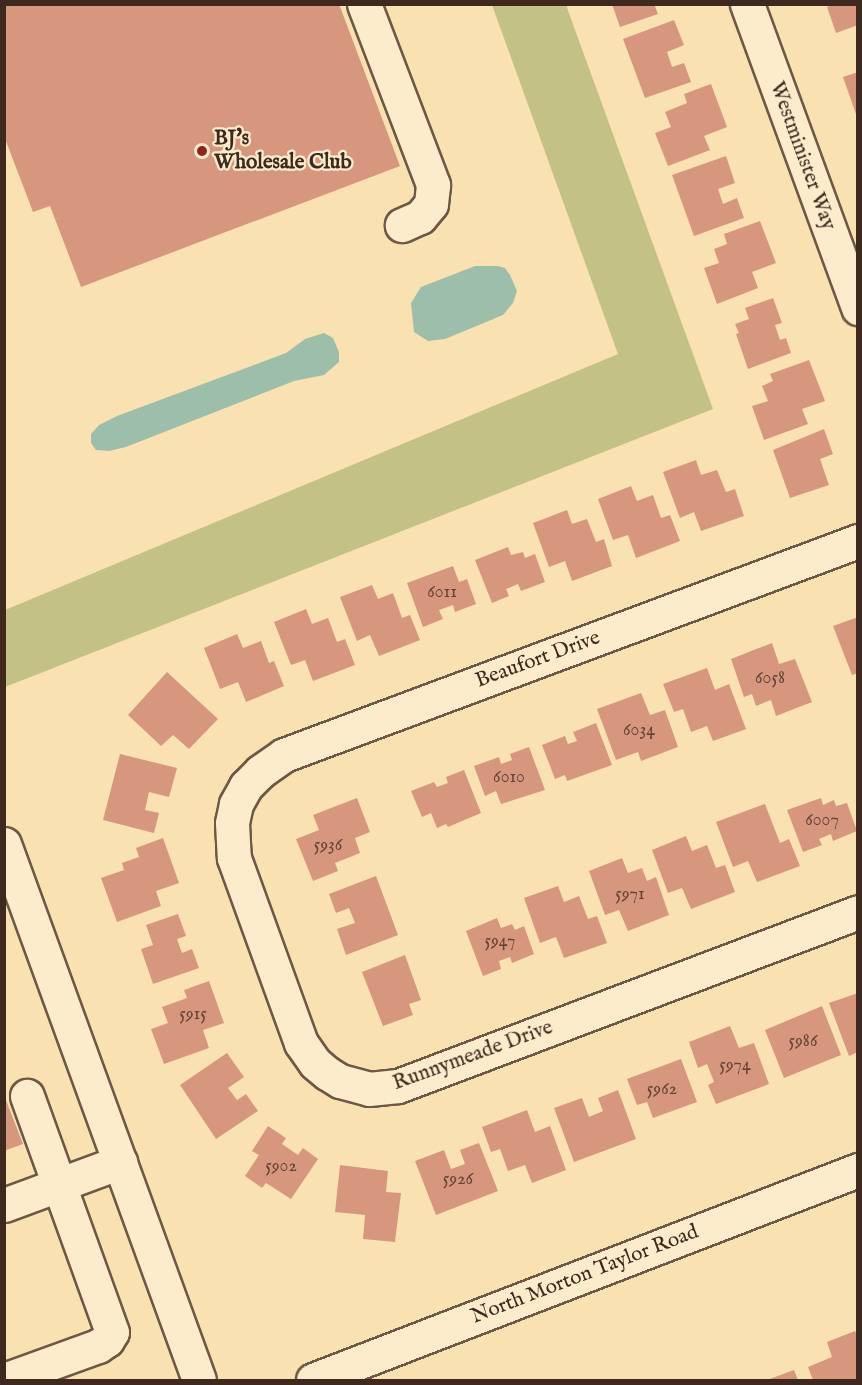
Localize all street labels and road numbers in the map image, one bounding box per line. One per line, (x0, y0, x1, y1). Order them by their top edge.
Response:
street label: Westminister Way (763, 78, 841, 234)
street label: Beaufort Drive (472, 626, 604, 694)
street label: Runnymeade Drive (390, 1015, 556, 1097)
street label: North Morton Taylor Road (468, 1220, 702, 1330)

